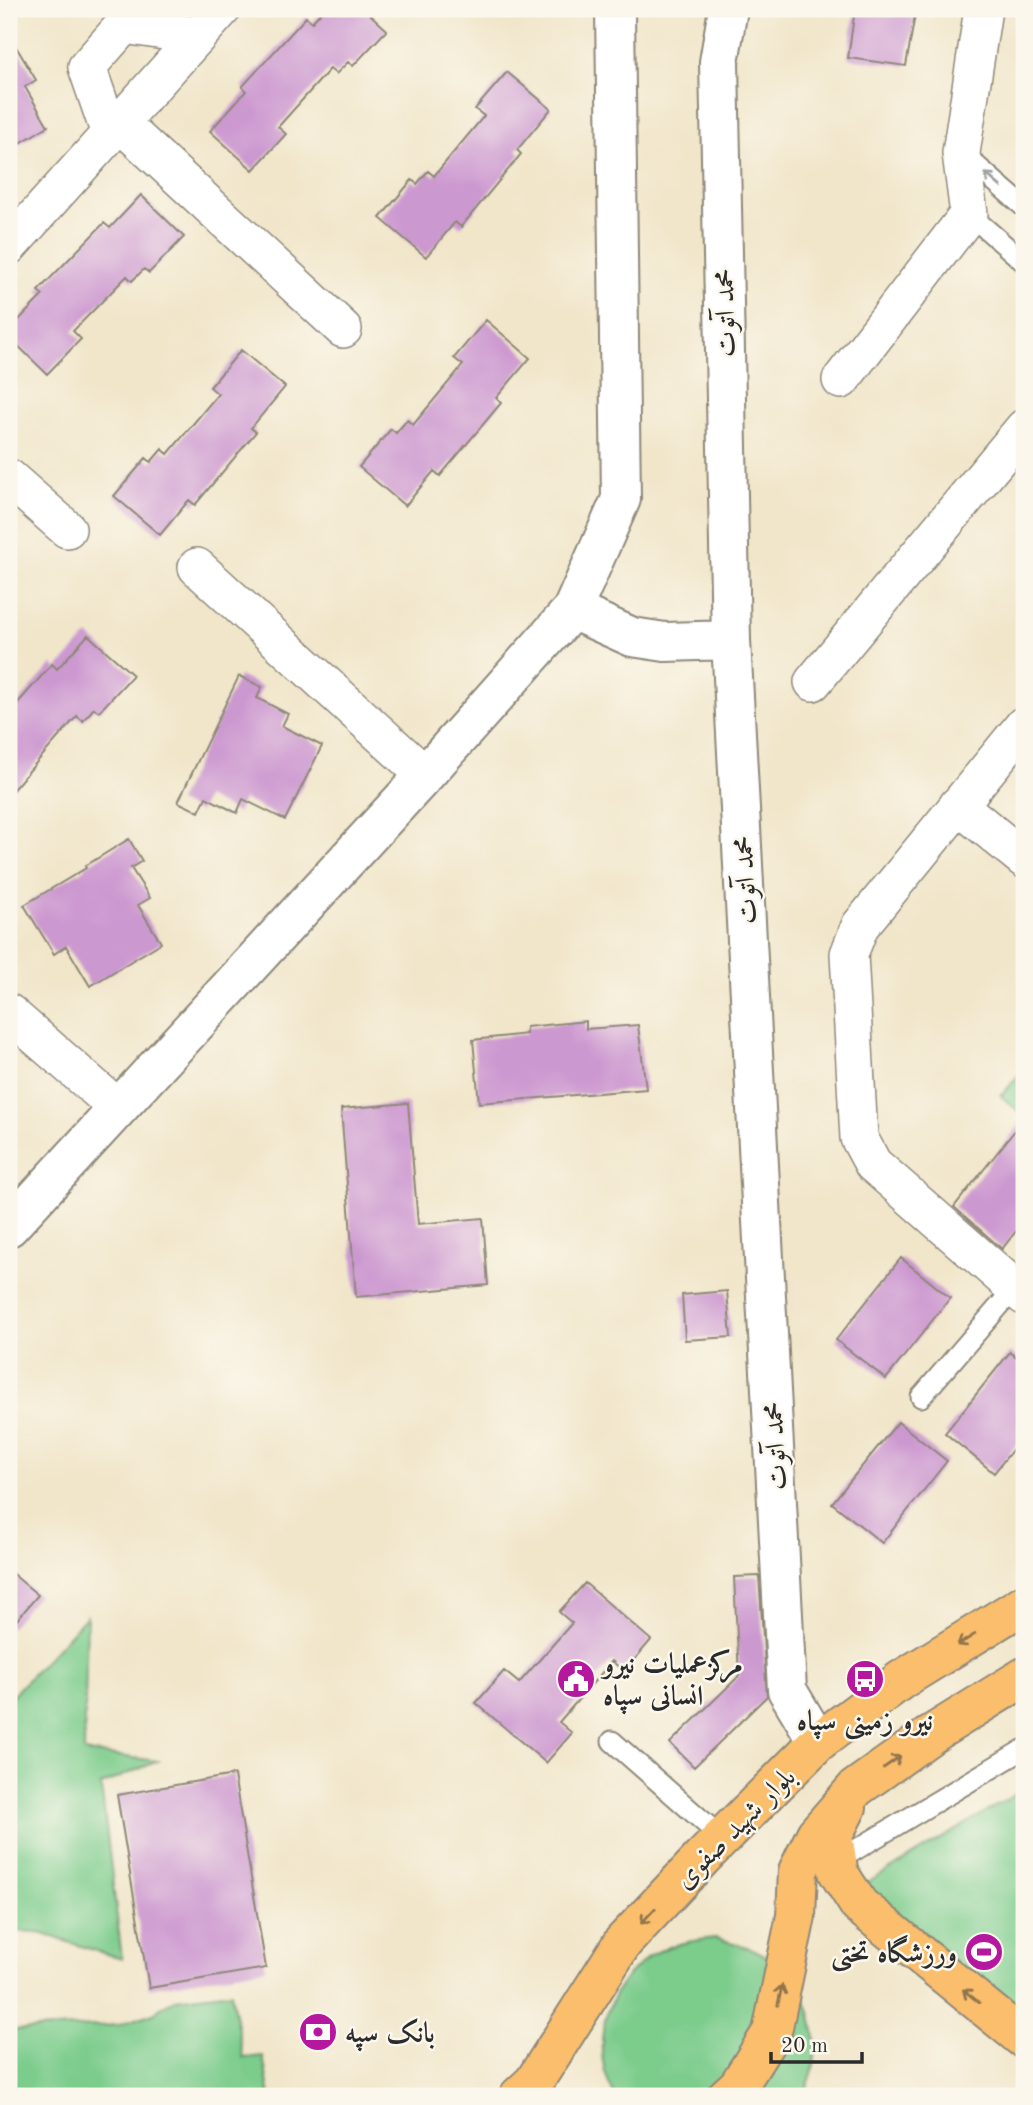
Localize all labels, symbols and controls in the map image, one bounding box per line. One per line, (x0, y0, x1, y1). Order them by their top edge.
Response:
one-way arrow (984, 172, 1002, 188)
street label: محمد آتوت (707, 268, 743, 357)
street label: محمد آتوت (726, 835, 764, 925)
street label: محمد آتوت (756, 1401, 794, 1491)
one-way arrow (957, 1633, 977, 1647)
place label: مرکزعملیات نیرو انسانی سپاه (600, 1649, 743, 1715)
public building icon: مرکزعملیات نیرو انسانی سپاه (555, 1658, 597, 1700)
bus stop icon: نیرو زمینی سپاه (844, 1658, 886, 1700)
place label: نیرو زمینی سپاه (797, 1708, 933, 1740)
one-way arrow (882, 1755, 901, 1770)
street label: بلوار شهید صفوی (670, 1763, 803, 1896)
one-way arrow (639, 1907, 656, 1924)
sports icon: ورزشگاه تختی (963, 1931, 1005, 1973)
place label: ورزشگاه تختی (831, 1934, 957, 1972)
one-way arrow (773, 1984, 787, 2007)
one-way arrow (963, 1988, 981, 2004)
bank icon: بانک سپه (297, 2011, 339, 2053)
place label: بانک سپه (345, 2017, 435, 2052)
scale bar (771, 2021, 862, 2065)
text: 20 m (781, 2036, 828, 2057)

